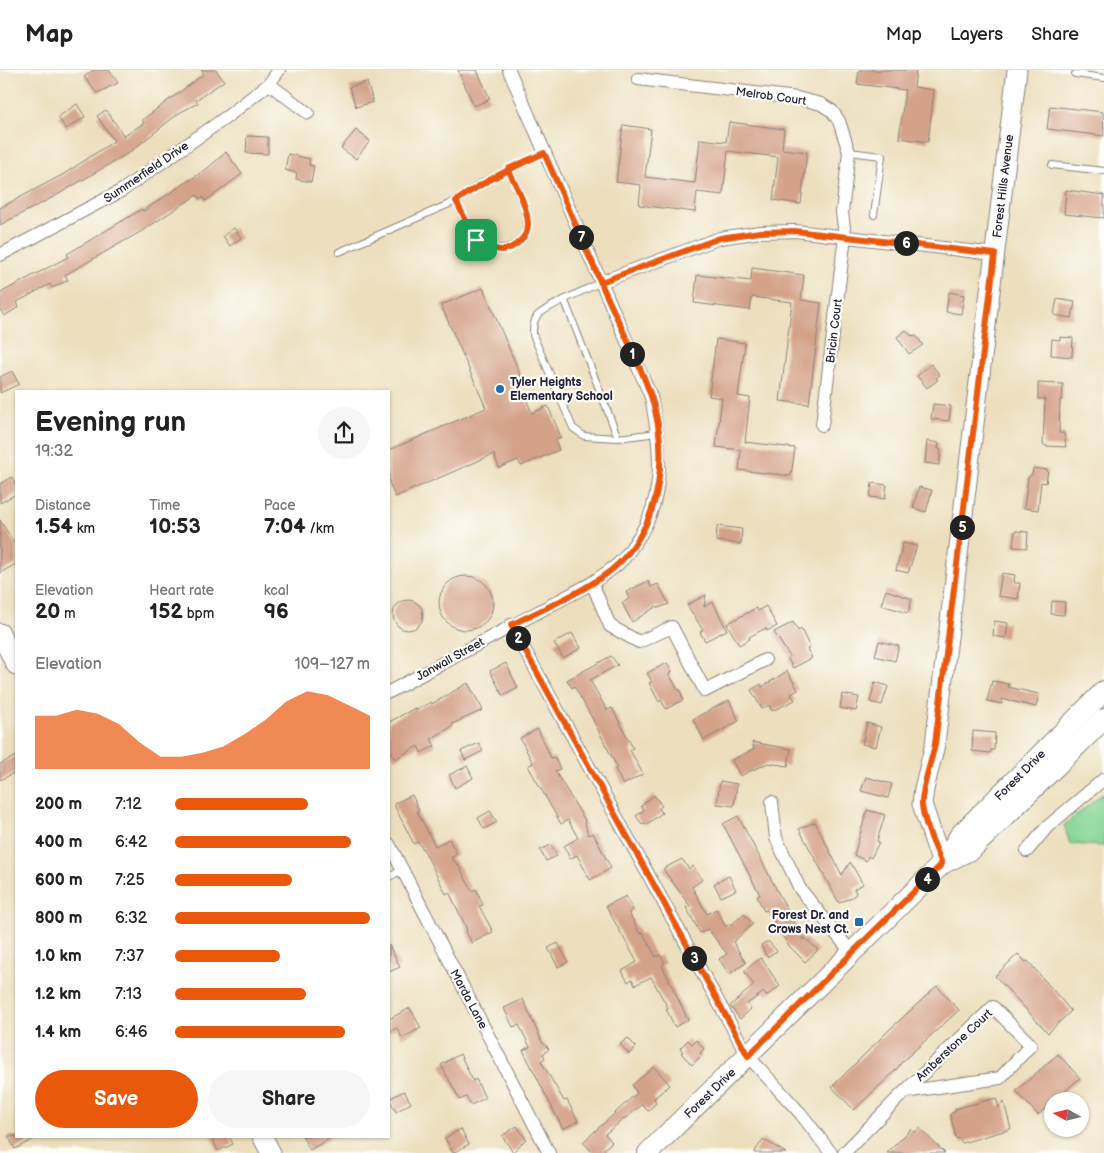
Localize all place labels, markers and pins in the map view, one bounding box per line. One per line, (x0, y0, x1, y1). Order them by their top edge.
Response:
pin (455, 219, 497, 261)
pin: 7 (568, 224, 594, 250)
pin: 6 (894, 230, 918, 256)
pin: 1 (620, 342, 644, 366)
place label: Tyler Heights Elementary School (510, 375, 613, 404)
marker: Tyler Heights Elementary School (494, 383, 506, 395)
pin: 5 (950, 514, 974, 540)
pin: 2 (506, 626, 530, 650)
pin: 4 (914, 866, 940, 892)
place label: Forest Dr. and Crows Nest Ct. (768, 908, 849, 937)
marker: Forest Dr. and Crows Nest Ct. (853, 916, 865, 928)
pin: 3 (682, 946, 706, 970)

